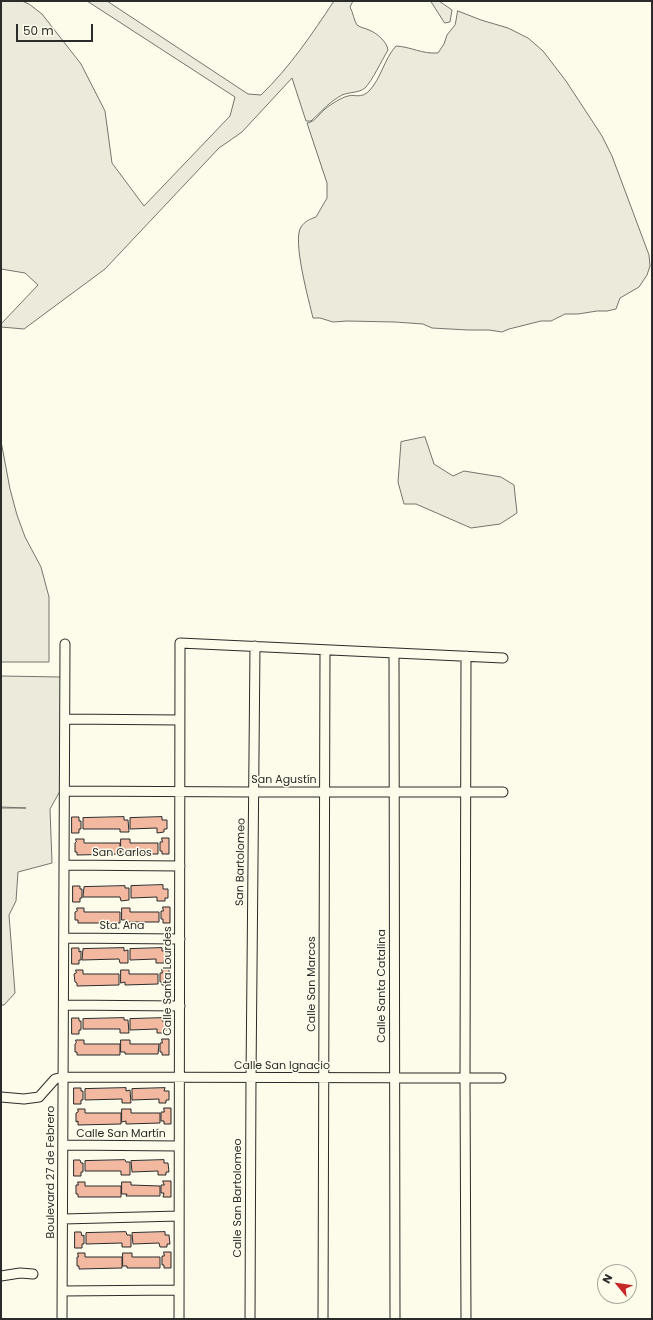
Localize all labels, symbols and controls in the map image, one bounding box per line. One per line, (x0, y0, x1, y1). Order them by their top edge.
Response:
scale bar (18, 16, 95, 42)
text: 50 m (23, 22, 54, 39)
street label: San Agustín (251, 773, 317, 787)
street label: San Bartolomeo (234, 818, 248, 906)
street label: San Carlos (92, 846, 152, 860)
street label: Sta. Ana (99, 919, 145, 933)
street label: Calle Santa Lourdes (161, 926, 175, 1036)
street label: Calle Santa Catalina (375, 929, 389, 1043)
street label: Calle San Marcos (305, 936, 319, 1032)
street label: Calle San Ignacio (234, 1059, 330, 1073)
street label: Boulevard 27 de Febrero (44, 1106, 58, 1238)
street label: Calle San Martín (76, 1127, 166, 1141)
street label: Calle San Bartolomeo (231, 1138, 245, 1258)
north arrow (597, 1264, 637, 1304)
text: N (598, 1271, 616, 1286)

